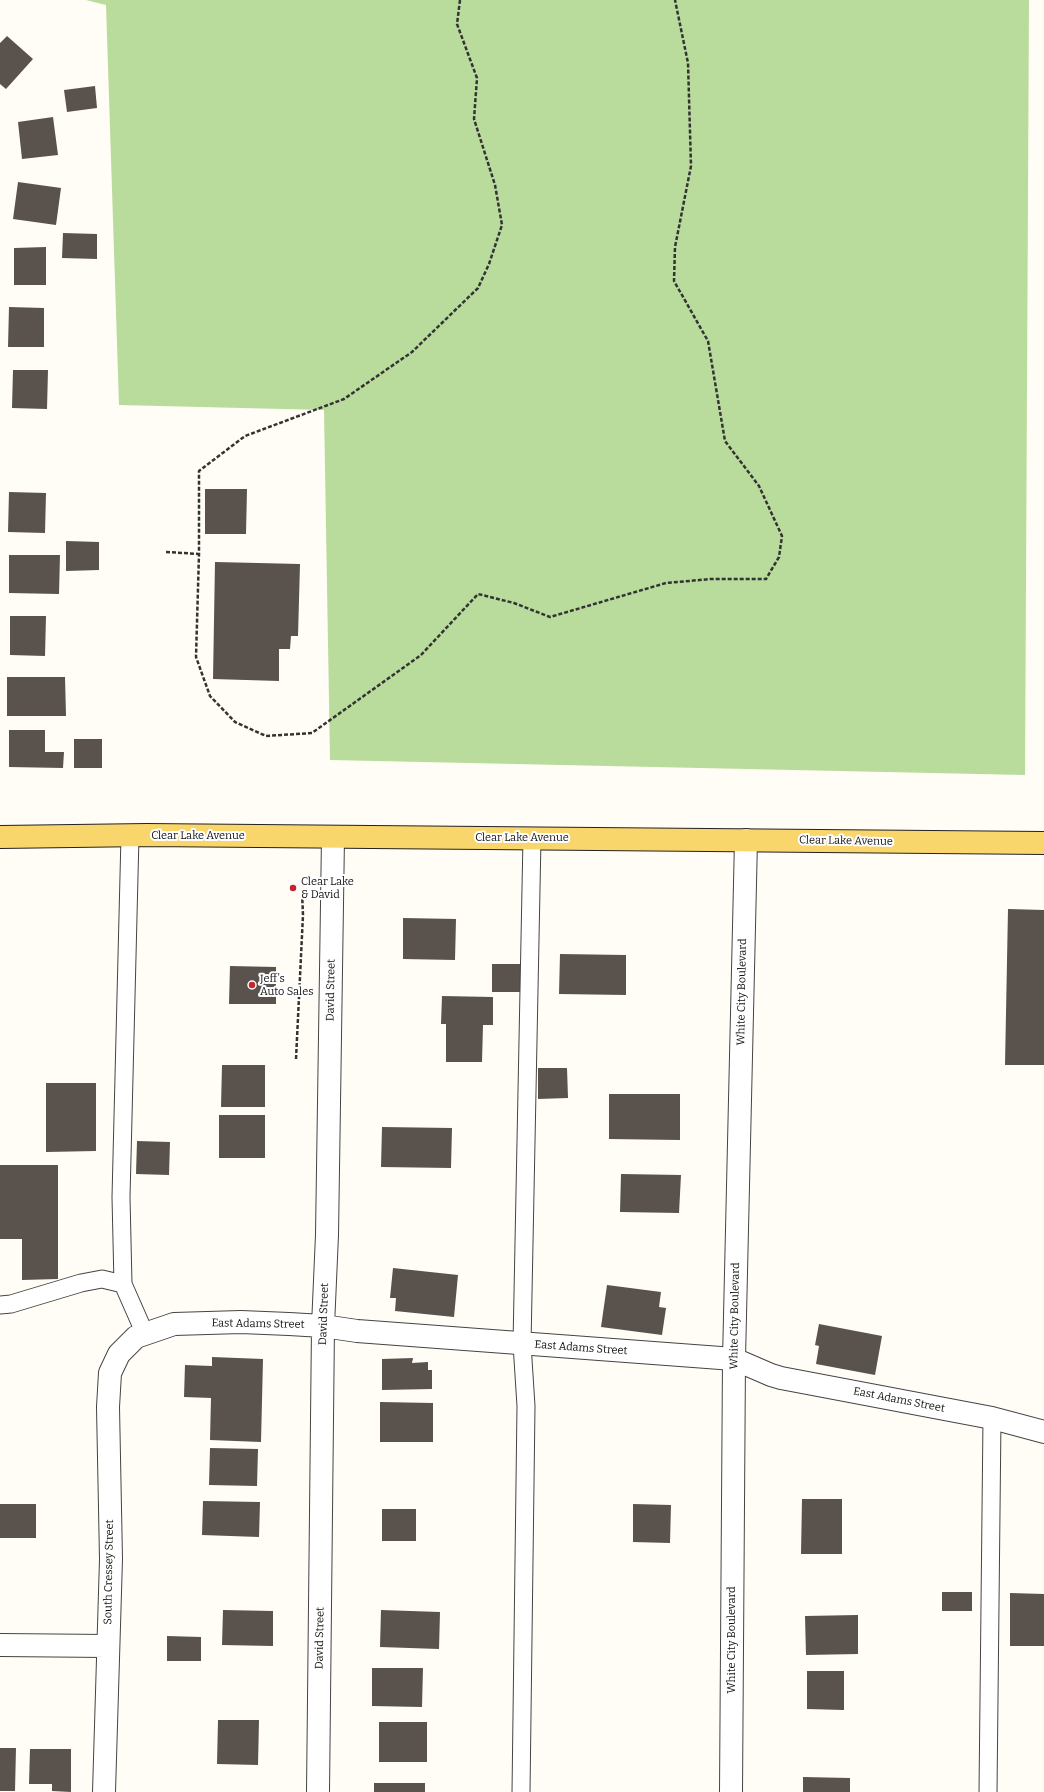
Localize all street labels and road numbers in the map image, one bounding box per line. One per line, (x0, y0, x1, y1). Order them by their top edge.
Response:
street label: Clear Lake Avenue (151, 829, 245, 843)
street label: Clear Lake Avenue (475, 831, 569, 845)
street label: Clear Lake Avenue (799, 834, 893, 848)
street label: White City Boulevard (734, 938, 750, 1046)
street label: David Street (324, 959, 338, 1021)
street label: White City Boulevard (727, 1262, 743, 1370)
street label: David Street (316, 1283, 332, 1345)
street label: East Adams Street (211, 1317, 305, 1331)
street label: East Adams Street (534, 1338, 628, 1358)
street label: East Adams Street (852, 1385, 946, 1415)
street label: South Cressey Street (101, 1519, 117, 1625)
street label: White City Boulevard (725, 1586, 739, 1694)
street label: David Street (313, 1607, 327, 1669)

